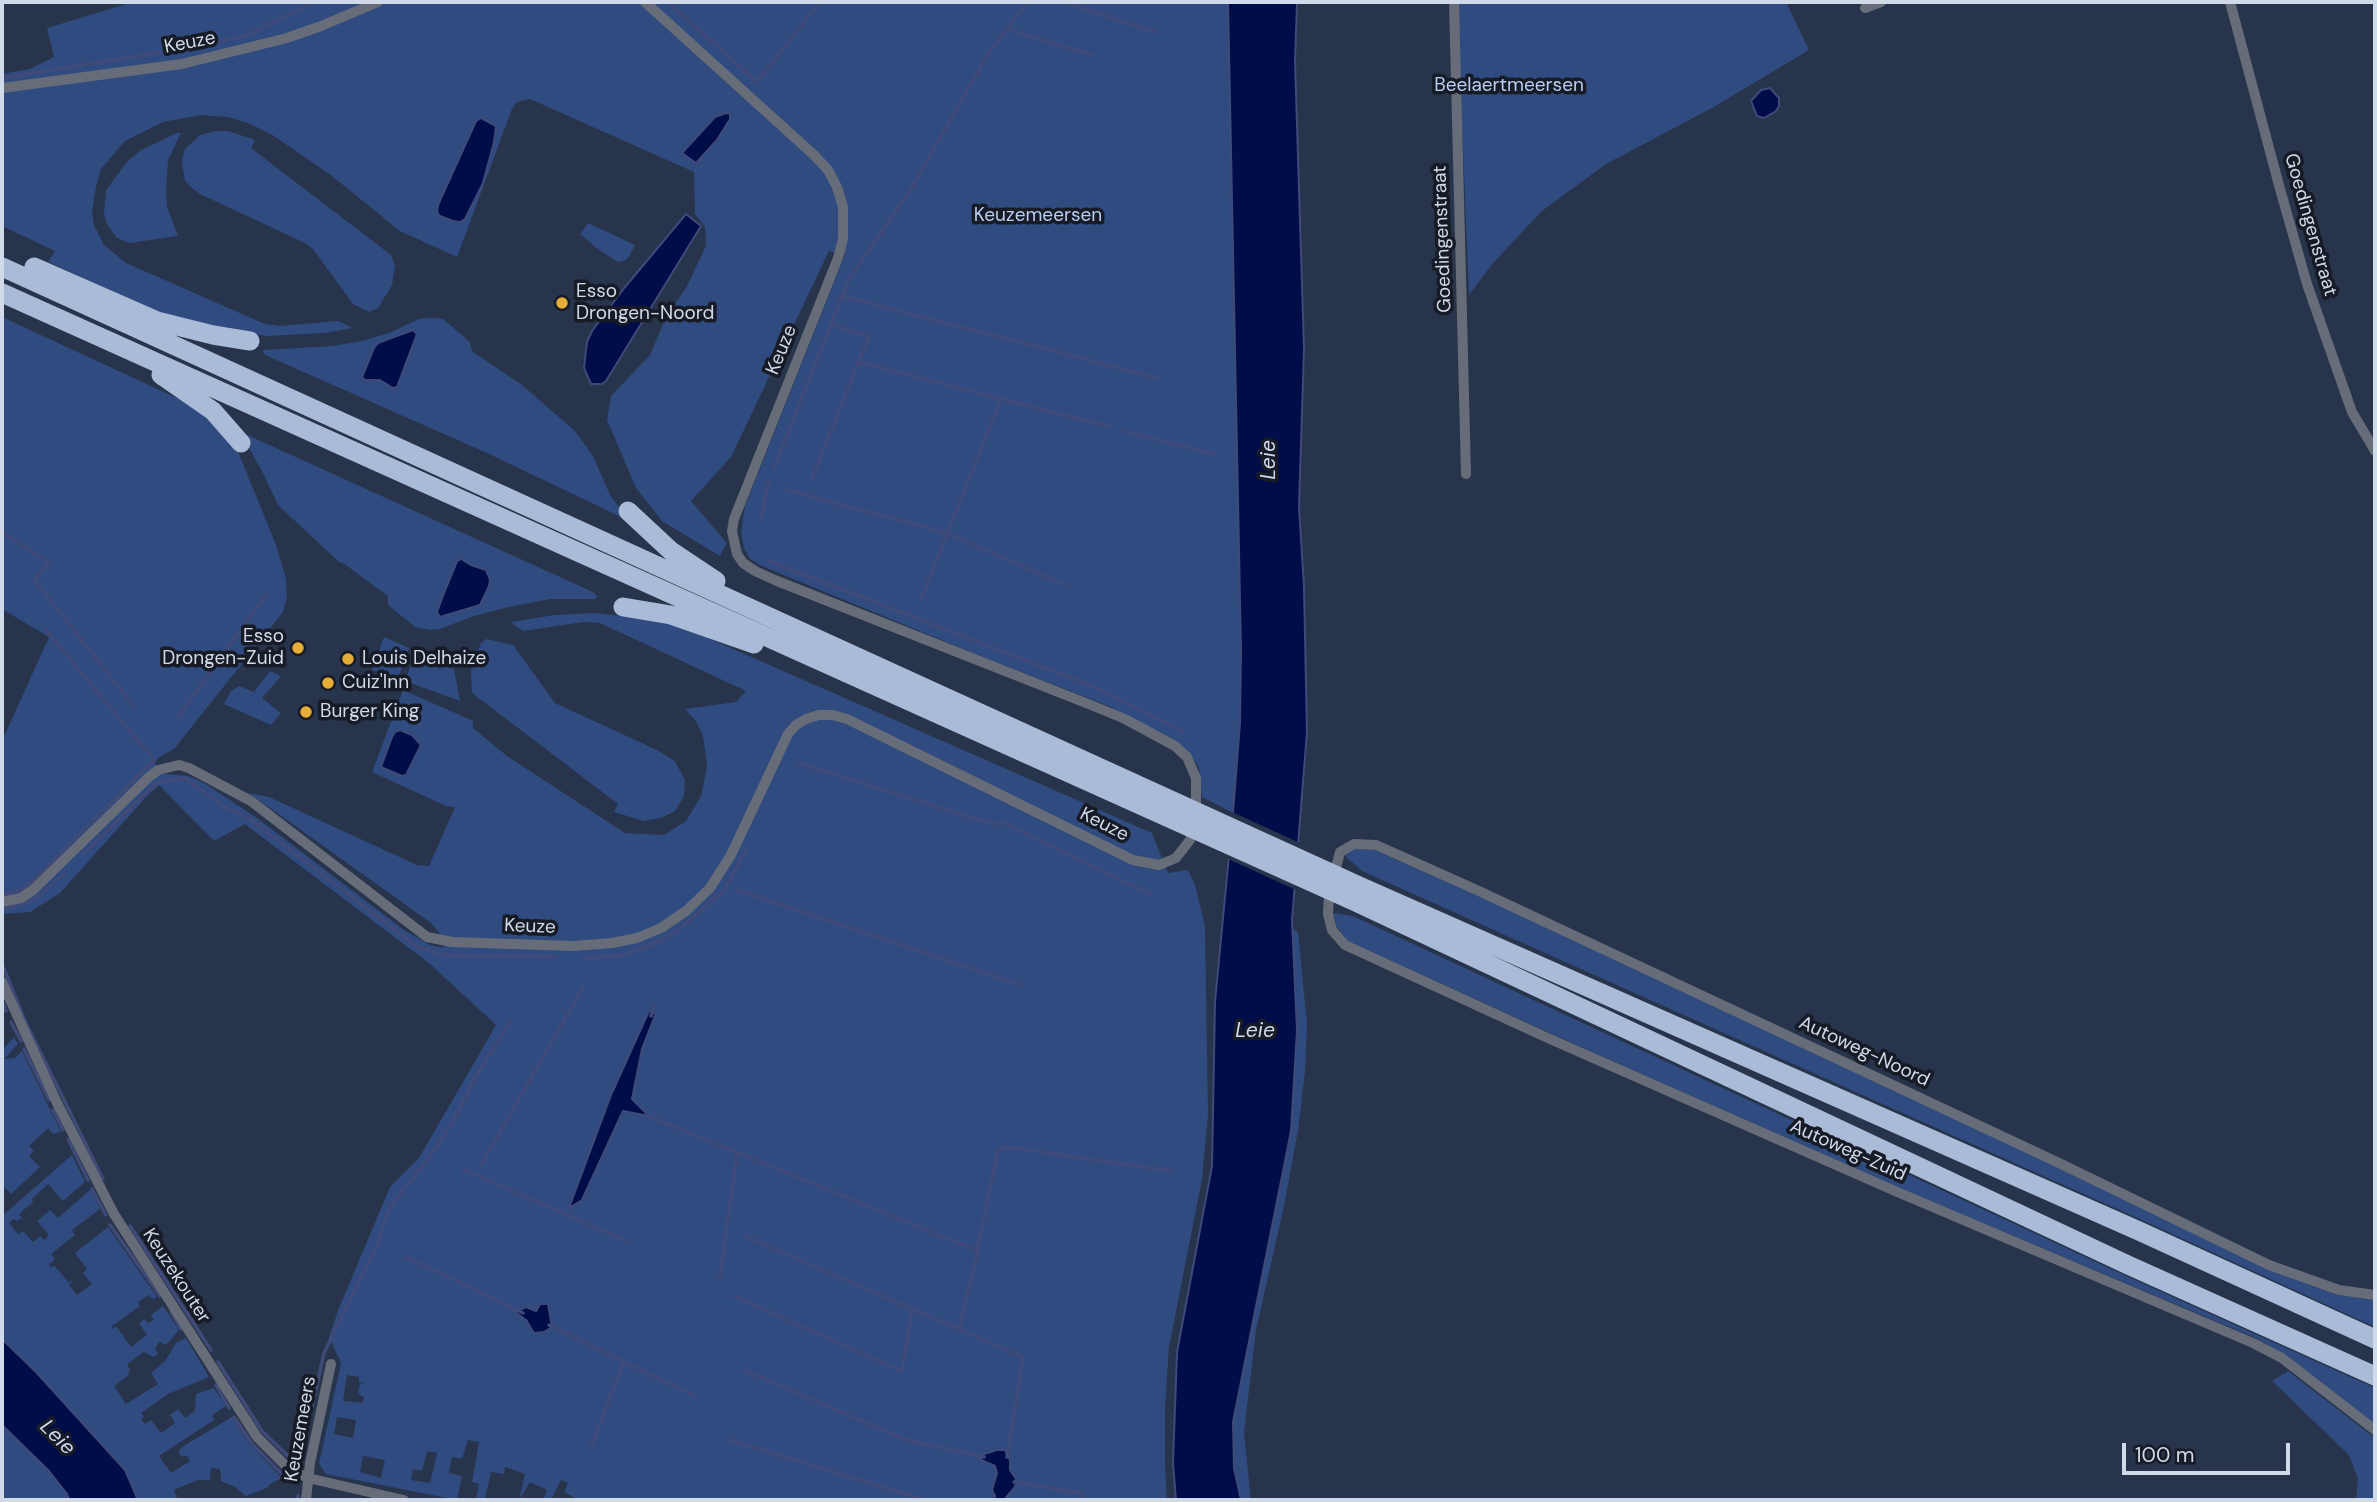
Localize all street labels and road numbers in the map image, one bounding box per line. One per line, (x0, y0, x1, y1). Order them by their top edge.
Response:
street label: Keuze (162, 27, 218, 59)
street label: Goedingenstraat (2279, 151, 2341, 299)
street label: Goedingenstraat (1429, 165, 1457, 313)
street label: Keuze (762, 322, 802, 378)
street label: Keuze (1076, 803, 1132, 847)
street label: Keuze (504, 915, 556, 939)
street label: Autoweg-Noord (1795, 1012, 1933, 1092)
street label: Autoweg-Zuid (1786, 1115, 1910, 1187)
street label: Keuzekouter (137, 1225, 215, 1327)
street label: Keuzemeers (281, 1374, 321, 1484)

